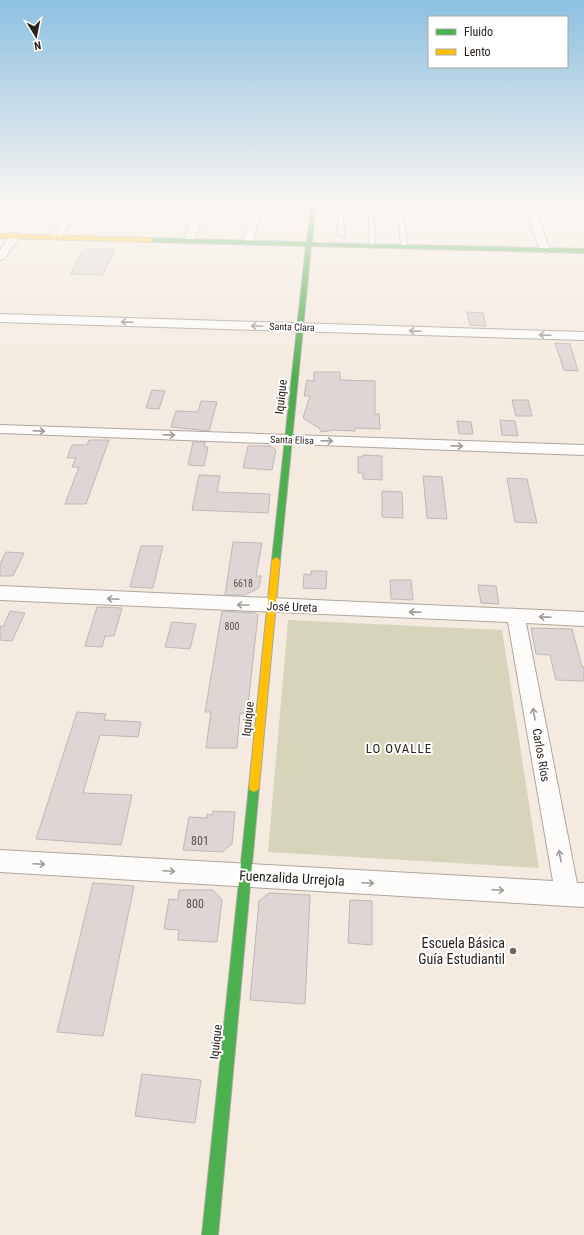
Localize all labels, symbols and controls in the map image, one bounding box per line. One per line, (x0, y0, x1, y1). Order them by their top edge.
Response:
north arrow (16, 16, 56, 56)
legend (428, 16, 568, 68)
text: Fluido (464, 25, 493, 39)
text: N (33, 38, 42, 52)
text: Lento (464, 45, 491, 59)
one-way arrow (121, 318, 134, 326)
street label: Santa Clara (269, 321, 315, 333)
one-way arrow (251, 322, 264, 330)
one-way arrow (409, 327, 422, 335)
one-way arrow (539, 331, 552, 339)
street label: Iquique (272, 378, 290, 415)
one-way arrow (32, 427, 45, 434)
one-way arrow (162, 431, 175, 439)
street label: Santa Elisa (270, 434, 314, 446)
one-way arrow (320, 437, 333, 445)
one-way arrow (450, 442, 463, 449)
house number: 6618 (233, 578, 253, 589)
one-way arrow (107, 595, 120, 602)
street label: José Ureta (266, 599, 318, 615)
one-way arrow (237, 601, 250, 608)
one-way arrow (409, 608, 422, 616)
one-way arrow (539, 614, 552, 621)
house number: 800 (225, 621, 239, 632)
street label: Iquique (239, 700, 257, 737)
one-way arrow (530, 708, 538, 721)
street label: Carlos Ríos (529, 727, 553, 783)
district label: LO OVALLE (366, 741, 432, 756)
house number: 801 (191, 834, 209, 848)
one-way arrow (556, 850, 564, 863)
one-way arrow (32, 860, 45, 867)
street label: Fuenzalida Urrejola (239, 867, 345, 889)
one-way arrow (162, 868, 175, 875)
one-way arrow (361, 879, 374, 886)
one-way arrow (491, 887, 504, 894)
house number: 800 (186, 897, 204, 911)
place label: Escuela Básica Guía Estudiantil (418, 935, 505, 967)
marker: Escuela Básica Guía Estudiantil (508, 946, 518, 956)
street label: Iquique (207, 1023, 225, 1060)

